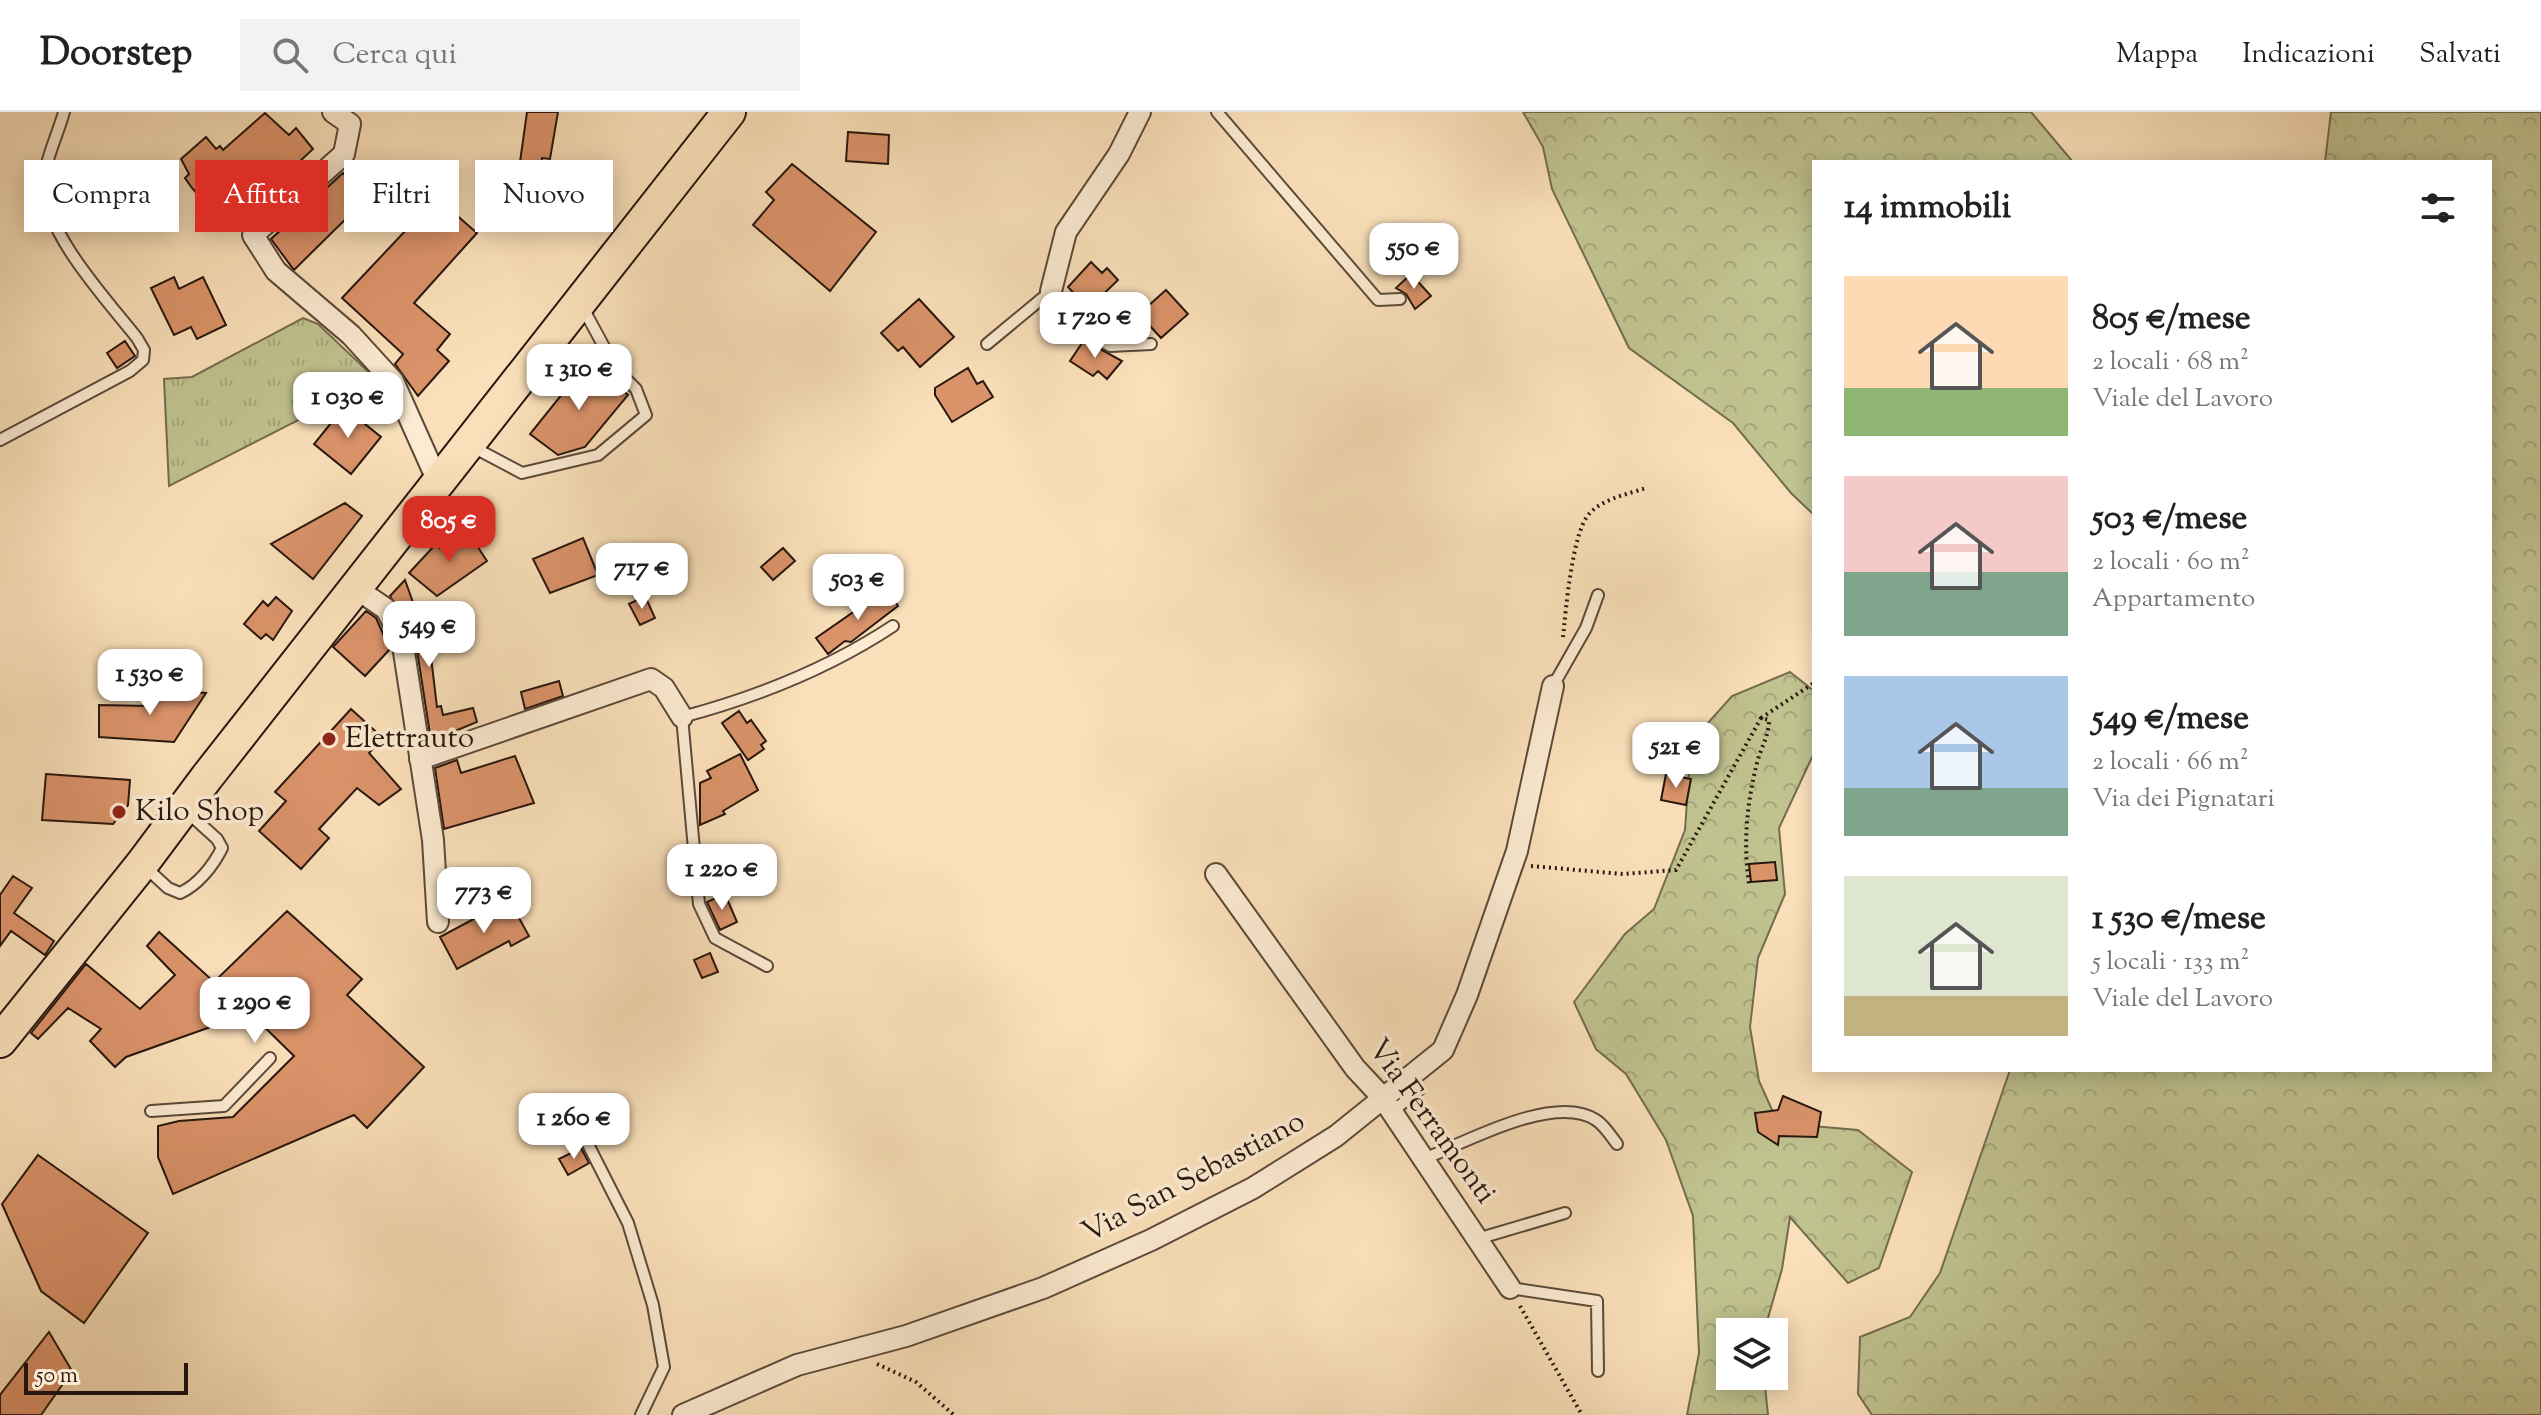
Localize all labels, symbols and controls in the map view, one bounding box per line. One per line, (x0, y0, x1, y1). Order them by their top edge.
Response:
search box (240, 19, 800, 91)
text: Doorstep (40, 28, 192, 82)
icon: search (268, 33, 312, 77)
text: Cerca qui (332, 34, 457, 77)
text: Mappa (2116, 35, 2198, 75)
text: Indicazioni (2242, 35, 2375, 75)
text: Salvati (2419, 35, 2501, 75)
chip: Compra (24, 160, 179, 232)
chip: Affitta (195, 160, 328, 232)
chip: Filtri (344, 160, 459, 232)
chip: Nuovo (475, 160, 613, 232)
text: 14 immobili (1844, 184, 2011, 233)
icon: filters (2416, 186, 2460, 230)
pin: 550 € (1358, 223, 1470, 291)
text: 550 € (1387, 230, 1441, 267)
pin: 1 720 € (1021, 292, 1169, 360)
text: 805 €/mese (2092, 295, 2251, 344)
text: 1 720 € (1058, 299, 1132, 336)
icon: home (1908, 308, 2004, 404)
pin: 1 310 € (505, 344, 653, 412)
text: 2 locali · 68 m² (2092, 344, 2249, 381)
text: 1 310 € (545, 351, 613, 388)
pin: 1 030 € (274, 372, 422, 440)
text: 1 030 € (311, 379, 385, 416)
text: Viale del Lavoro (2092, 381, 2273, 418)
text: 503 €/mese (2092, 495, 2247, 544)
pin: 805 € (393, 496, 505, 564)
text: 805 € (420, 503, 478, 540)
icon: home (1908, 508, 2004, 604)
pin: 717 € (586, 543, 698, 611)
text: 2 locali · 60 m² (2092, 544, 2249, 581)
text: 717 € (614, 550, 670, 587)
pin: 503 € (802, 554, 914, 622)
text: 503 € (831, 561, 885, 598)
text: Appartamento (2092, 581, 2255, 618)
pin: 549 € (373, 601, 485, 669)
text: 549 € (401, 608, 457, 645)
pin: 1 530 € (76, 649, 224, 717)
text: 1 530 € (116, 656, 184, 693)
text: 549 €/mese (2092, 695, 2249, 744)
icon: home (1908, 708, 2004, 804)
place label: Elettrauto (345, 718, 474, 761)
pin: 521 € (1620, 722, 1732, 790)
text: 521 € (1650, 729, 1702, 766)
marker: Elettrauto (320, 730, 338, 748)
text: 2 locali · 66 m² (2092, 744, 2249, 781)
text: Via dei Pignatari (2092, 781, 2275, 818)
place label: Kilo Shop (135, 791, 264, 834)
marker: Kilo Shop (110, 803, 128, 821)
pin: 1 220 € (648, 844, 796, 912)
text: 1 220 € (685, 851, 759, 888)
pin: 773 € (428, 867, 540, 935)
text: 773 € (455, 874, 513, 911)
text: 1 530 €/mese (2092, 895, 2266, 944)
icon: home (1908, 908, 2004, 1004)
text: 5 locali · 133 m² (2092, 944, 2249, 981)
pin: 1 290 € (181, 977, 329, 1045)
text: Viale del Lavoro (2092, 981, 2273, 1018)
text: 1 290 € (218, 984, 292, 1021)
street label: Via Ferramonti (1356, 1031, 1506, 1213)
pin: 1 260 € (500, 1093, 648, 1161)
text: 1 260 € (537, 1100, 611, 1137)
street label: Via San Sebastiano (1075, 1101, 1313, 1255)
map controls (1716, 1318, 1788, 1390)
button: layers (1716, 1318, 1788, 1390)
scale bar (24, 1359, 188, 1395)
text: 50 m (36, 1361, 78, 1393)

